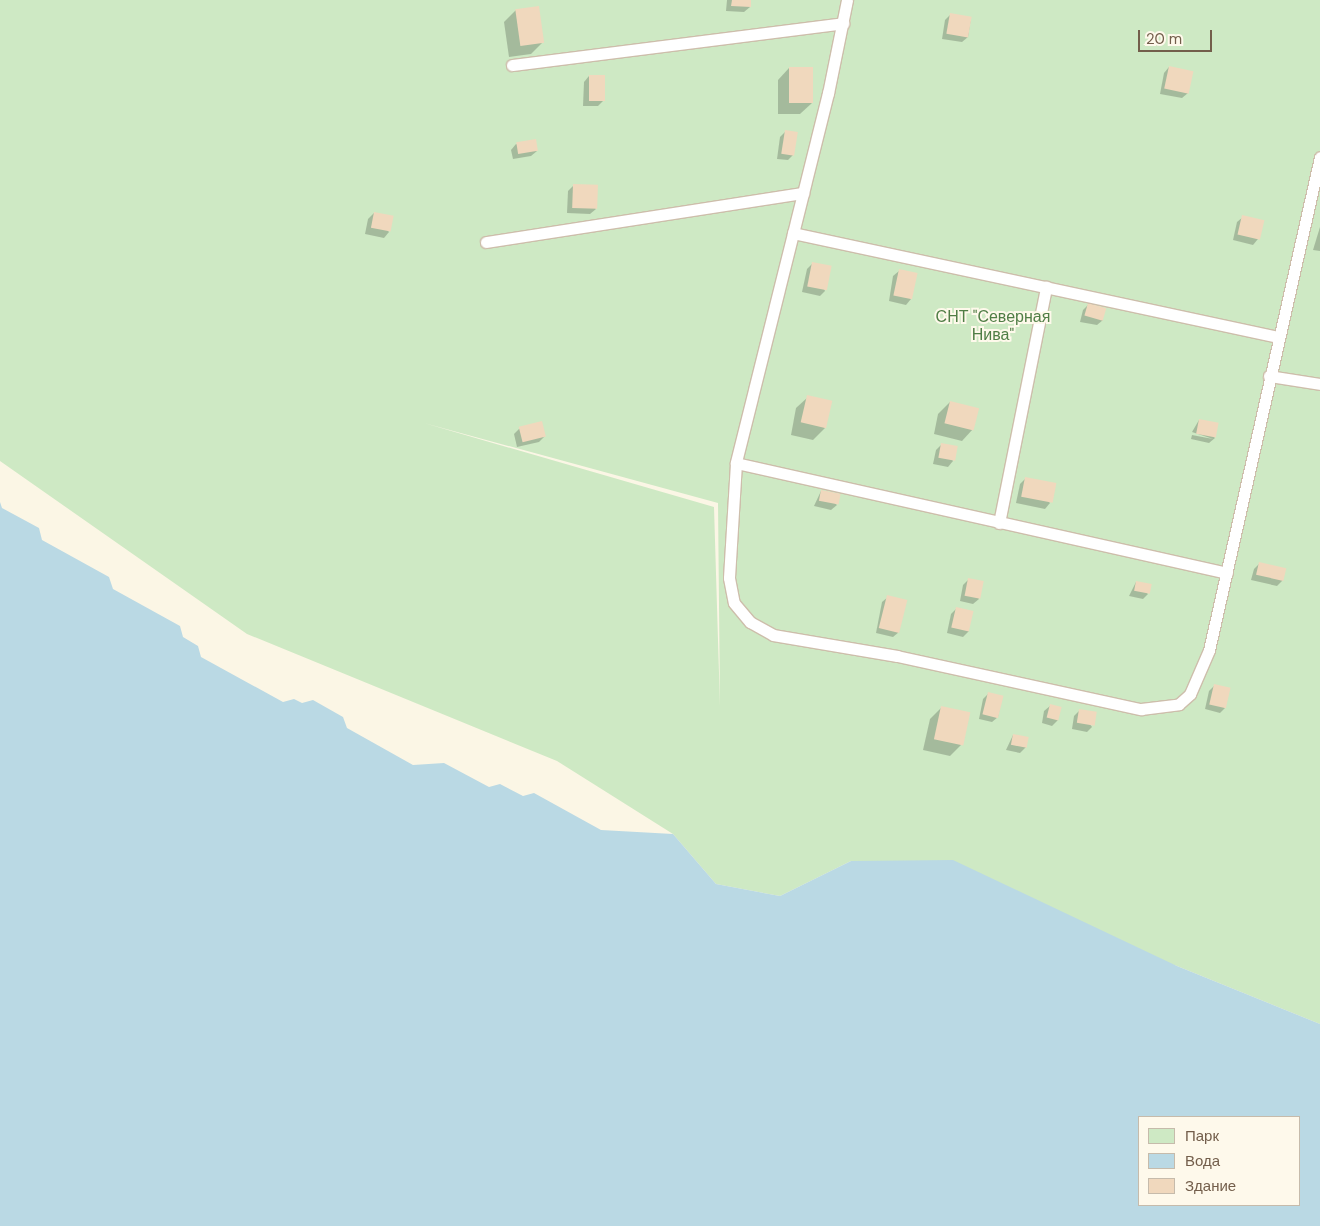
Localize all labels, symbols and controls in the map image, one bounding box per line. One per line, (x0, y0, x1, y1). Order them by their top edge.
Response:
scale bar (1140, 20, 1214, 52)
text: 20 m (1146, 29, 1182, 49)
park label: СНТ "Северная Нива" (936, 307, 1050, 345)
legend (1138, 1116, 1300, 1206)
text: Парк (1185, 1126, 1219, 1146)
text: Вода (1185, 1151, 1220, 1171)
text: Здание (1185, 1176, 1236, 1196)

